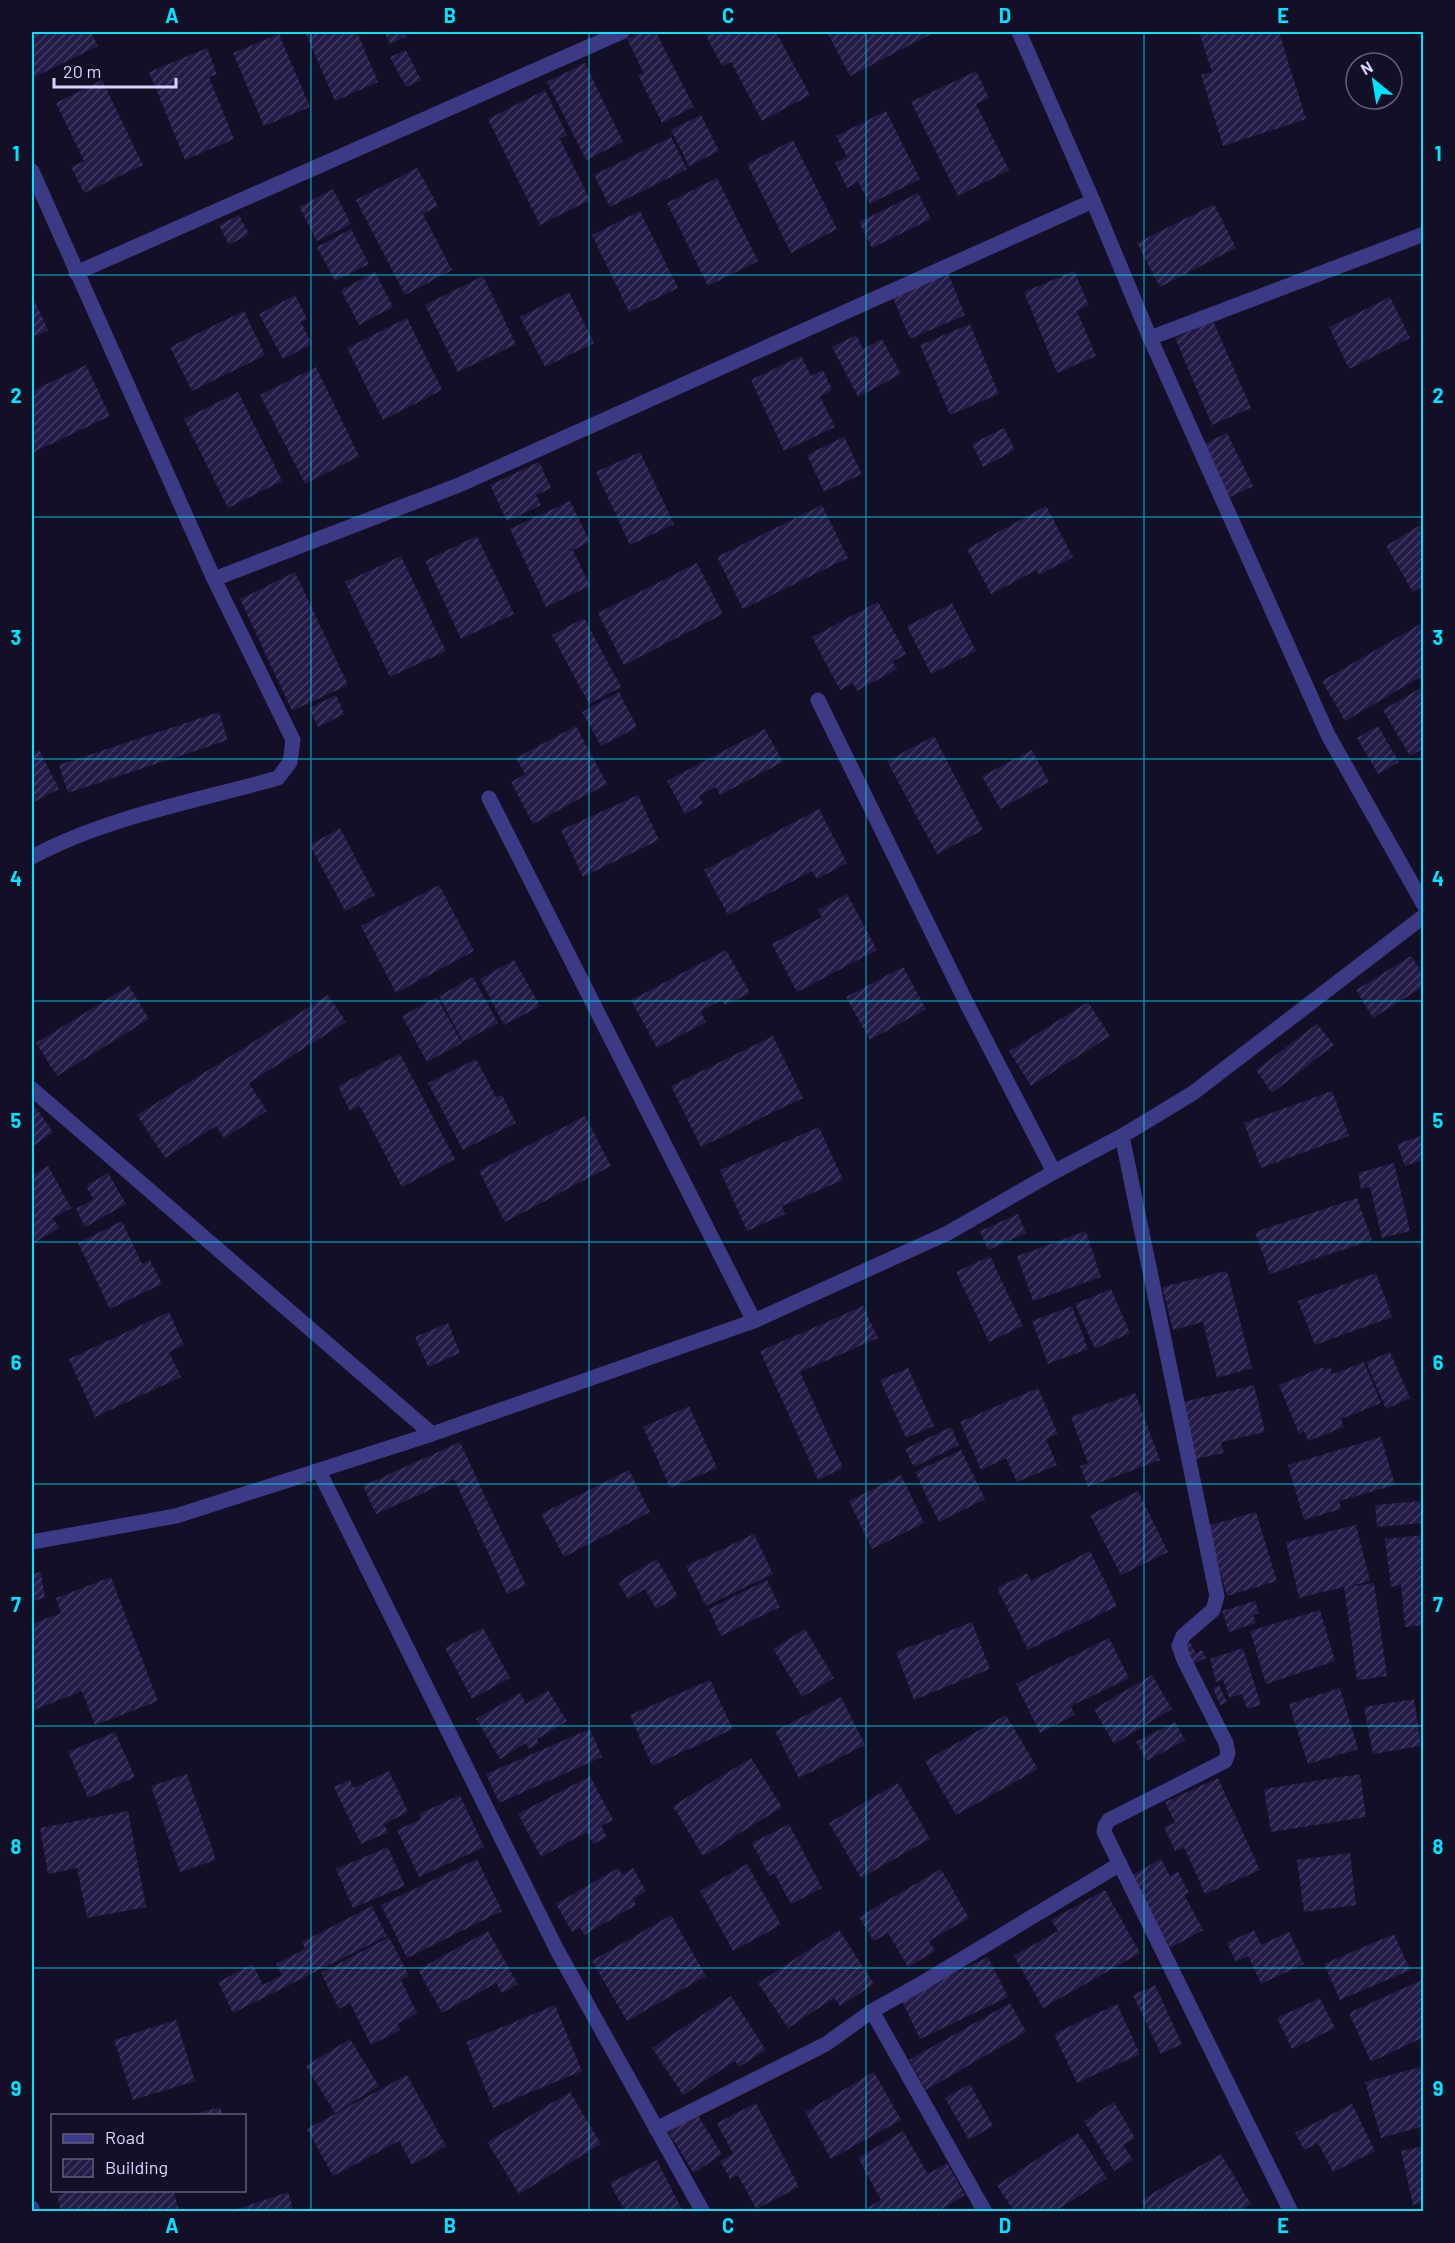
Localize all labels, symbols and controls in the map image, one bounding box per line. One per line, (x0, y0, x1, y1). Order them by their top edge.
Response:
text: A (165, 3, 179, 27)
text: B (444, 3, 456, 27)
text: C (722, 3, 734, 27)
text: D (999, 3, 1011, 27)
text: E (1277, 3, 1289, 27)
scale bar (54, 51, 176, 89)
north arrow (1344, 51, 1404, 111)
text: N (1357, 57, 1376, 78)
text: 20 m (63, 60, 101, 82)
text: 1 (12, 141, 20, 165)
text: 1 (1434, 141, 1442, 165)
text: 2 (10, 383, 22, 407)
text: 2 (1432, 383, 1444, 407)
text: 3 (11, 625, 21, 649)
text: 3 (1433, 625, 1443, 649)
text: 4 (10, 866, 22, 890)
text: 4 (1432, 866, 1444, 890)
text: 5 (11, 1108, 22, 1132)
text: 5 (1433, 1108, 1444, 1132)
text: 6 (11, 1350, 22, 1374)
text: 6 (1433, 1350, 1444, 1374)
text: 7 (11, 1592, 21, 1616)
text: 7 (1433, 1592, 1443, 1616)
text: 8 (11, 1834, 22, 1858)
text: 8 (1433, 1834, 1444, 1858)
text: 9 (11, 2076, 21, 2100)
text: 9 (1433, 2076, 1443, 2100)
legend (51, 2114, 246, 2192)
text: Road (105, 2126, 145, 2148)
text: Building (105, 2156, 168, 2178)
text: A (165, 2213, 179, 2237)
text: B (444, 2213, 456, 2237)
text: C (722, 2213, 734, 2237)
text: D (999, 2213, 1011, 2237)
text: E (1277, 2213, 1289, 2237)

